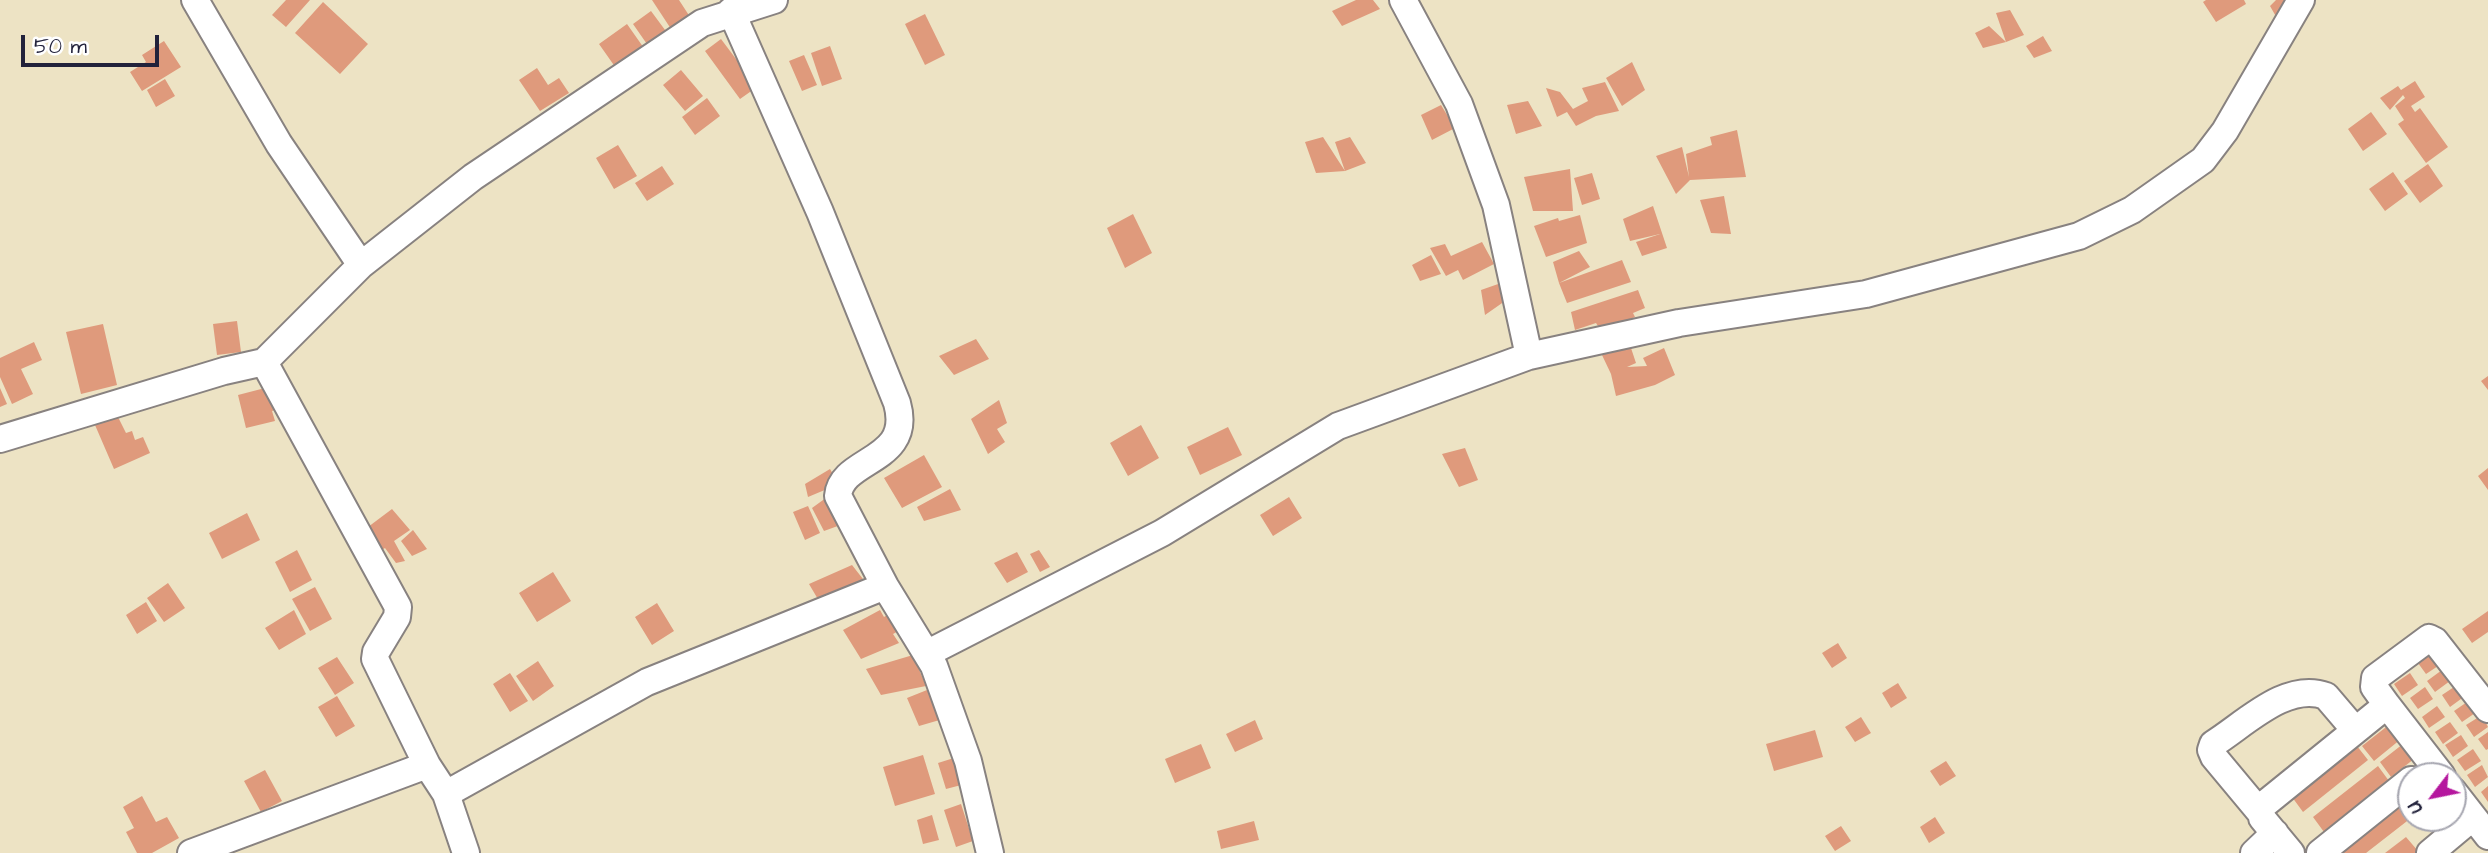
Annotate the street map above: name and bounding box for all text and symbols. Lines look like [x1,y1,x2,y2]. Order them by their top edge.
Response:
scale bar [24,21,163,65]
text: 50 m [34,32,87,61]
north arrow [2397,762,2467,832]
text: U [2401,796,2430,819]

